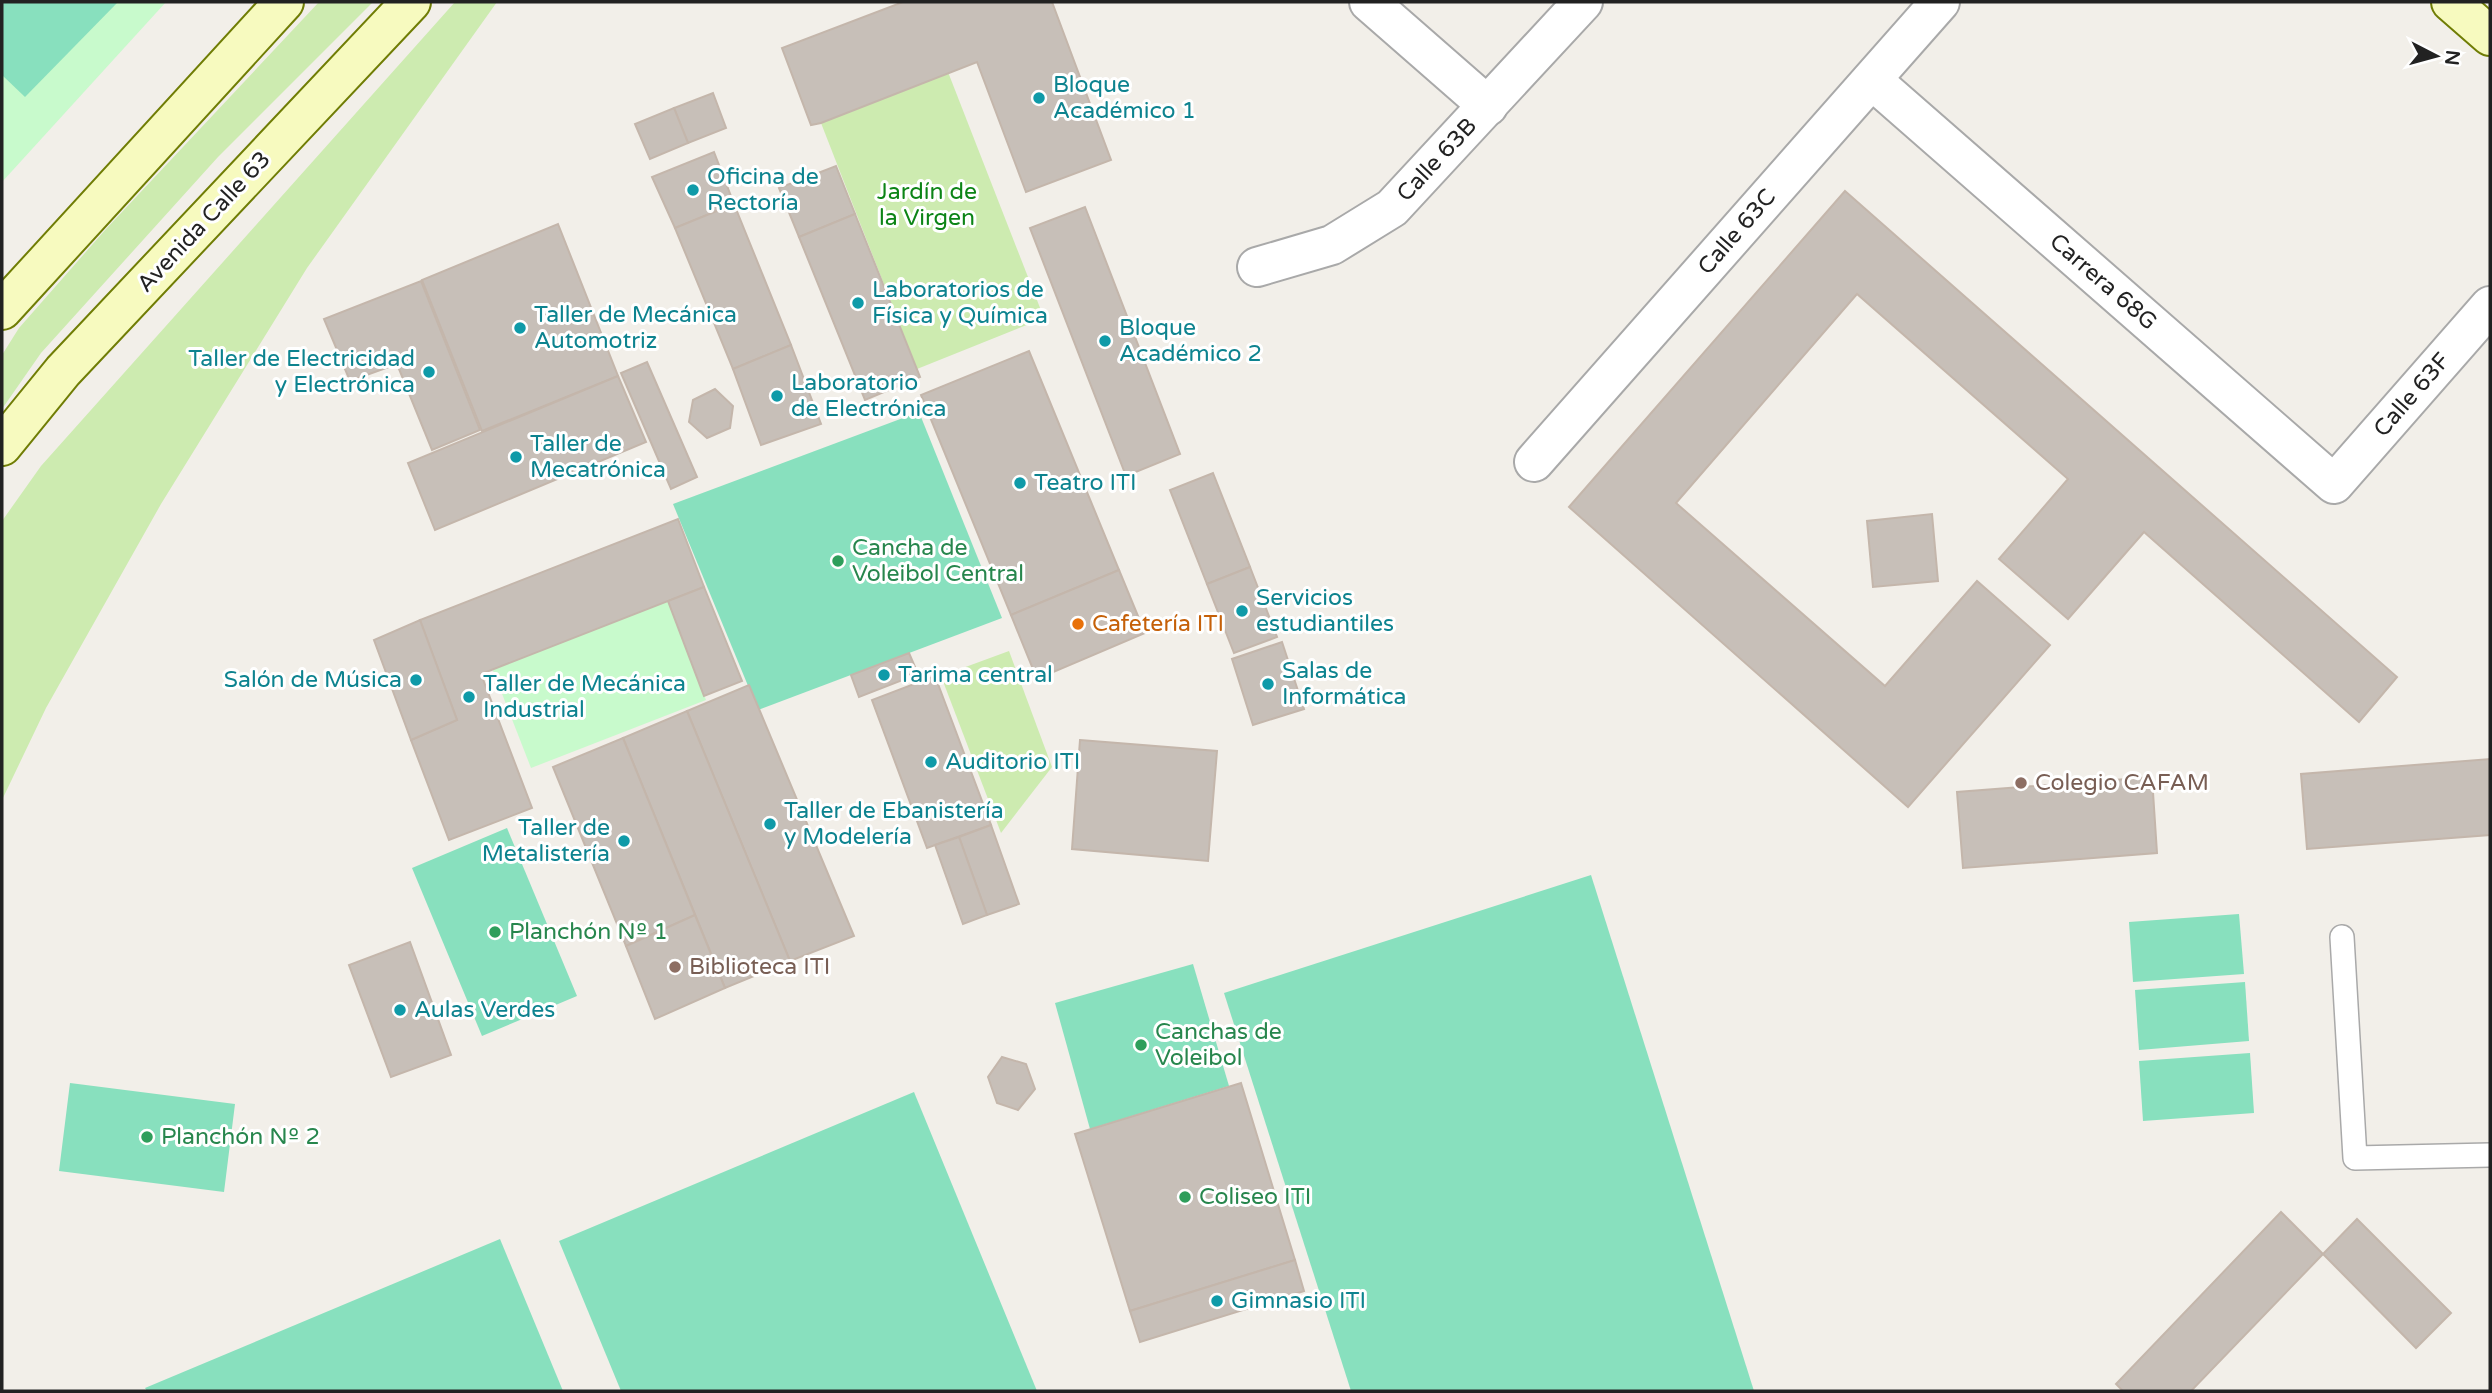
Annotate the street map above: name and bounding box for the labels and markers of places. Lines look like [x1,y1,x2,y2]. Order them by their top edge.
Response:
place label: Bloque Académico 1 [1053,71,1196,125]
marker: Bloque Académico 1 [1031,90,1047,106]
place label: Oficina de Rectoría [707,163,819,217]
marker: Oficina de Rectoría [685,182,701,198]
place label: Laboratorios de Física y Química [872,276,1048,330]
marker: Laboratorios de Física y Química [850,295,866,311]
place label: Taller de Mecánica Automotriz [534,301,737,355]
place label: Bloque Académico 2 [1119,314,1262,368]
marker: Taller de Mecánica Automotriz [512,320,528,336]
marker: Bloque Académico 2 [1097,333,1113,349]
place label: Taller de Electricidad y Electrónica [188,345,415,399]
marker: Taller de Electricidad y Electrónica [421,364,437,380]
place label: Laboratorio de Electrónica [791,369,946,423]
marker: Laboratorio de Electrónica [769,388,785,404]
place label: Taller de Mecatrónica [530,430,666,484]
marker: Taller de Mecatrónica [508,449,524,465]
place label: Teatro ITI [1034,469,1137,497]
marker: Teatro ITI [1012,475,1028,491]
place label: Cancha de Voleibol Central [852,534,1024,588]
marker: Cancha de Voleibol Central [830,553,846,569]
place label: Servicios estudiantiles [1256,584,1394,638]
marker: Servicios estudiantiles [1234,603,1250,619]
place label: Cafetería ITI [1092,610,1224,638]
marker: Cafetería ITI [1070,616,1086,632]
place label: Salas de Informática [1282,657,1406,711]
place label: Tarima central [898,661,1053,689]
place label: Salón de Música [224,666,402,694]
marker: Tarima central [876,667,892,683]
place label: Taller de Mecánica Industrial [483,670,686,724]
marker: Salón de Música [408,672,424,688]
marker: Salas de Informática [1260,676,1276,692]
marker: Taller de Mecánica Industrial [461,689,477,705]
place label: Auditorio ITI [945,748,1080,776]
marker: Auditorio ITI [923,754,939,770]
place label: Colegio CAFAM [2035,769,2209,797]
marker: Colegio CAFAM [2013,775,2029,791]
place label: Taller de Ebanistería y Modelería [784,797,1004,851]
place label: Taller de Metalistería [482,814,610,868]
marker: Taller de Ebanistería y Modelería [762,816,778,832]
marker: Taller de Metalistería [616,833,632,849]
place label: Planchón Nº 1 [509,918,668,946]
marker: Planchón Nº 1 [487,924,503,940]
place label: Biblioteca ITI [689,953,830,981]
marker: Biblioteca ITI [667,959,683,975]
place label: Aulas Verdes [414,996,555,1024]
marker: Aulas Verdes [392,1002,408,1018]
place label: Canchas de Voleibol [1155,1018,1282,1072]
marker: Canchas de Voleibol [1133,1037,1149,1053]
place label: Planchón Nº 2 [161,1123,320,1151]
marker: Planchón Nº 2 [139,1129,155,1145]
place label: Coliseo ITI [1199,1183,1311,1211]
marker: Coliseo ITI [1177,1189,1193,1205]
place label: Gimnasio ITI [1231,1287,1366,1315]
marker: Gimnasio ITI [1209,1293,1225,1309]

